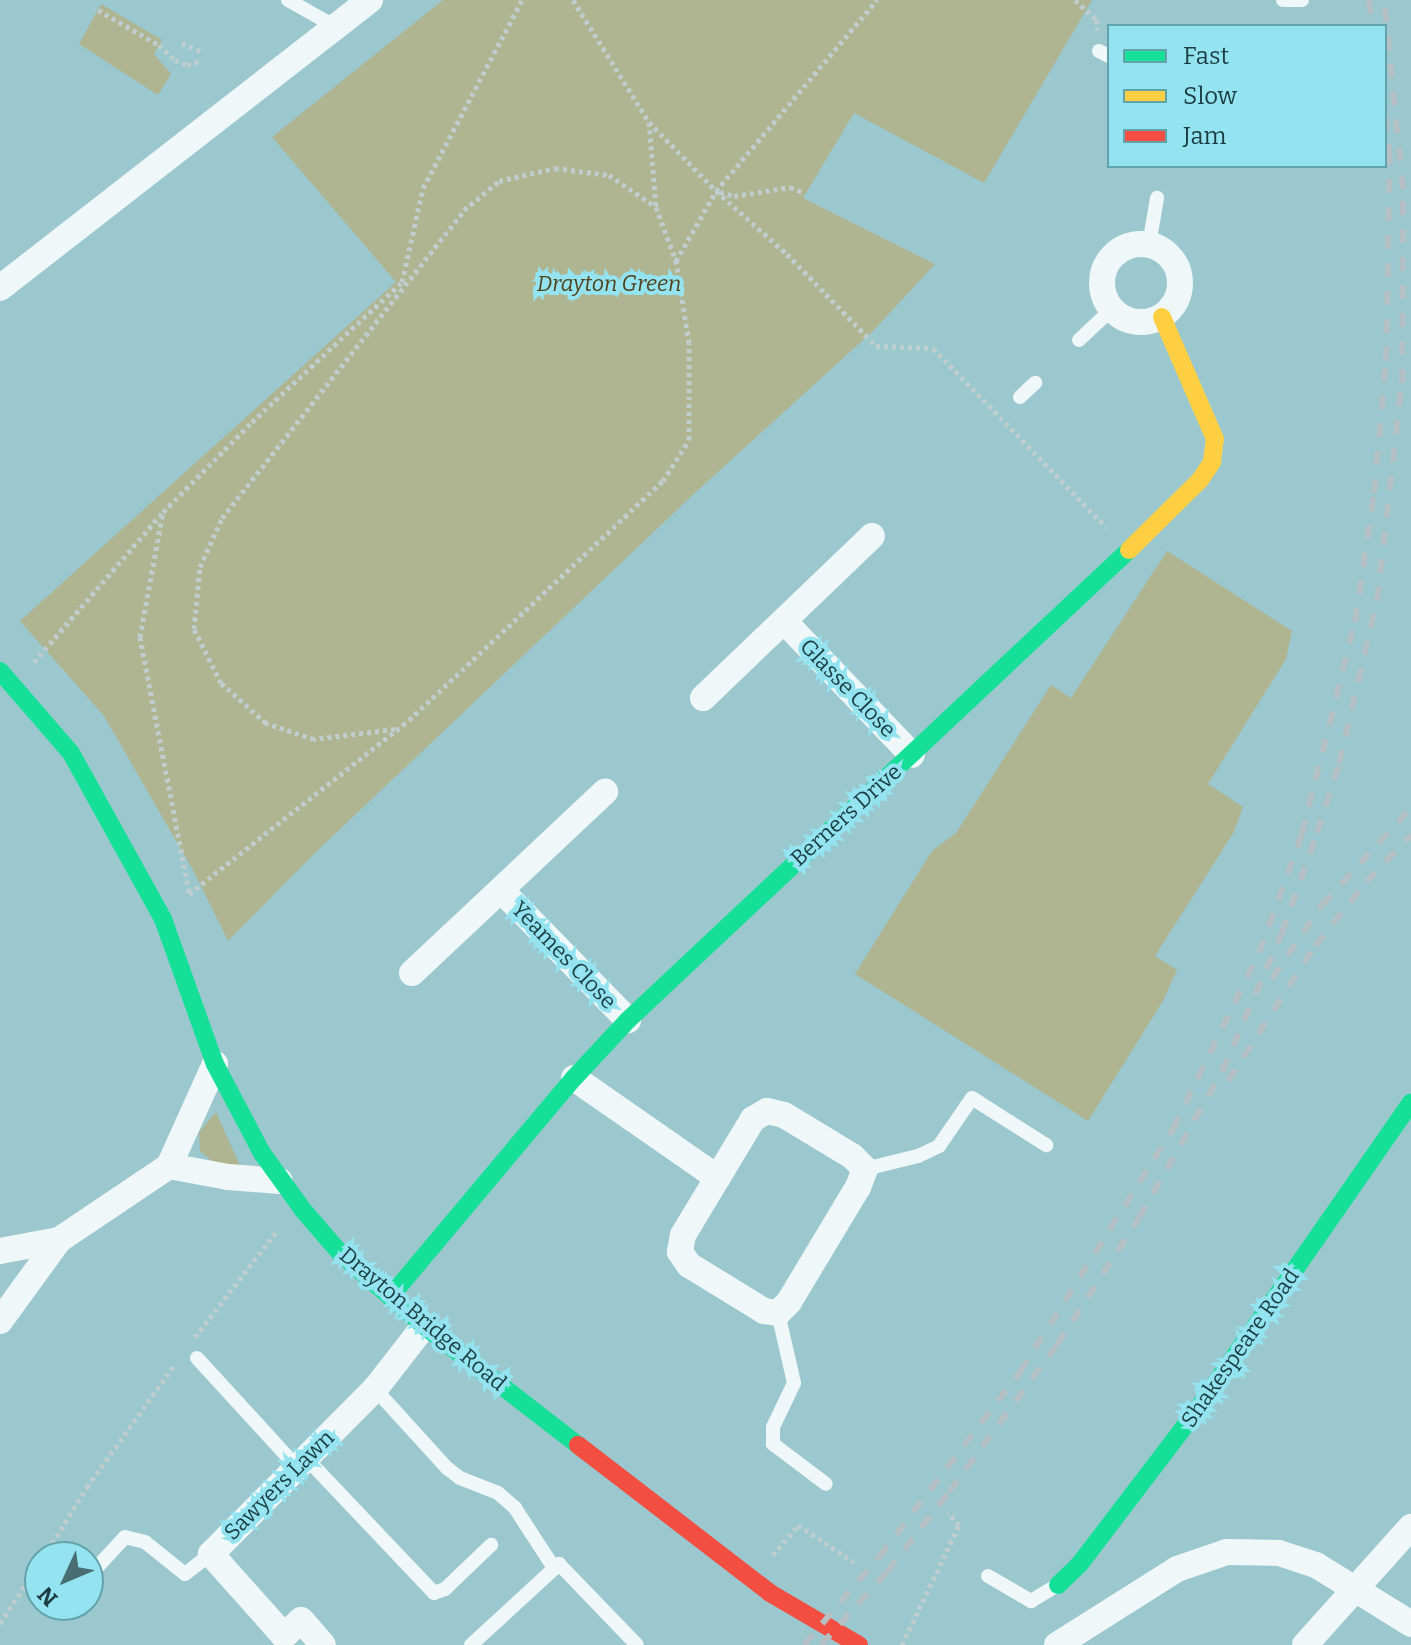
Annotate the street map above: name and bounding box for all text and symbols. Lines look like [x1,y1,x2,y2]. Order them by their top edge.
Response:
legend [1107,24,1387,168]
text: Fast [1183,42,1229,70]
text: Slow [1183,82,1237,110]
text: Jam [1183,122,1226,150]
park label: Drayton Green [537,271,681,297]
street label: Glasse Close [795,633,901,743]
street label: Berners Drive [785,758,907,872]
street label: Yeames Close [506,896,622,1014]
street label: Drayton Bridge Road [334,1242,512,1396]
street label: Shakespeare Road [1175,1264,1305,1432]
street label: Sawyers Lawn [219,1425,339,1545]
north arrow [24,1541,104,1621]
text: N [32,1581,63,1612]

